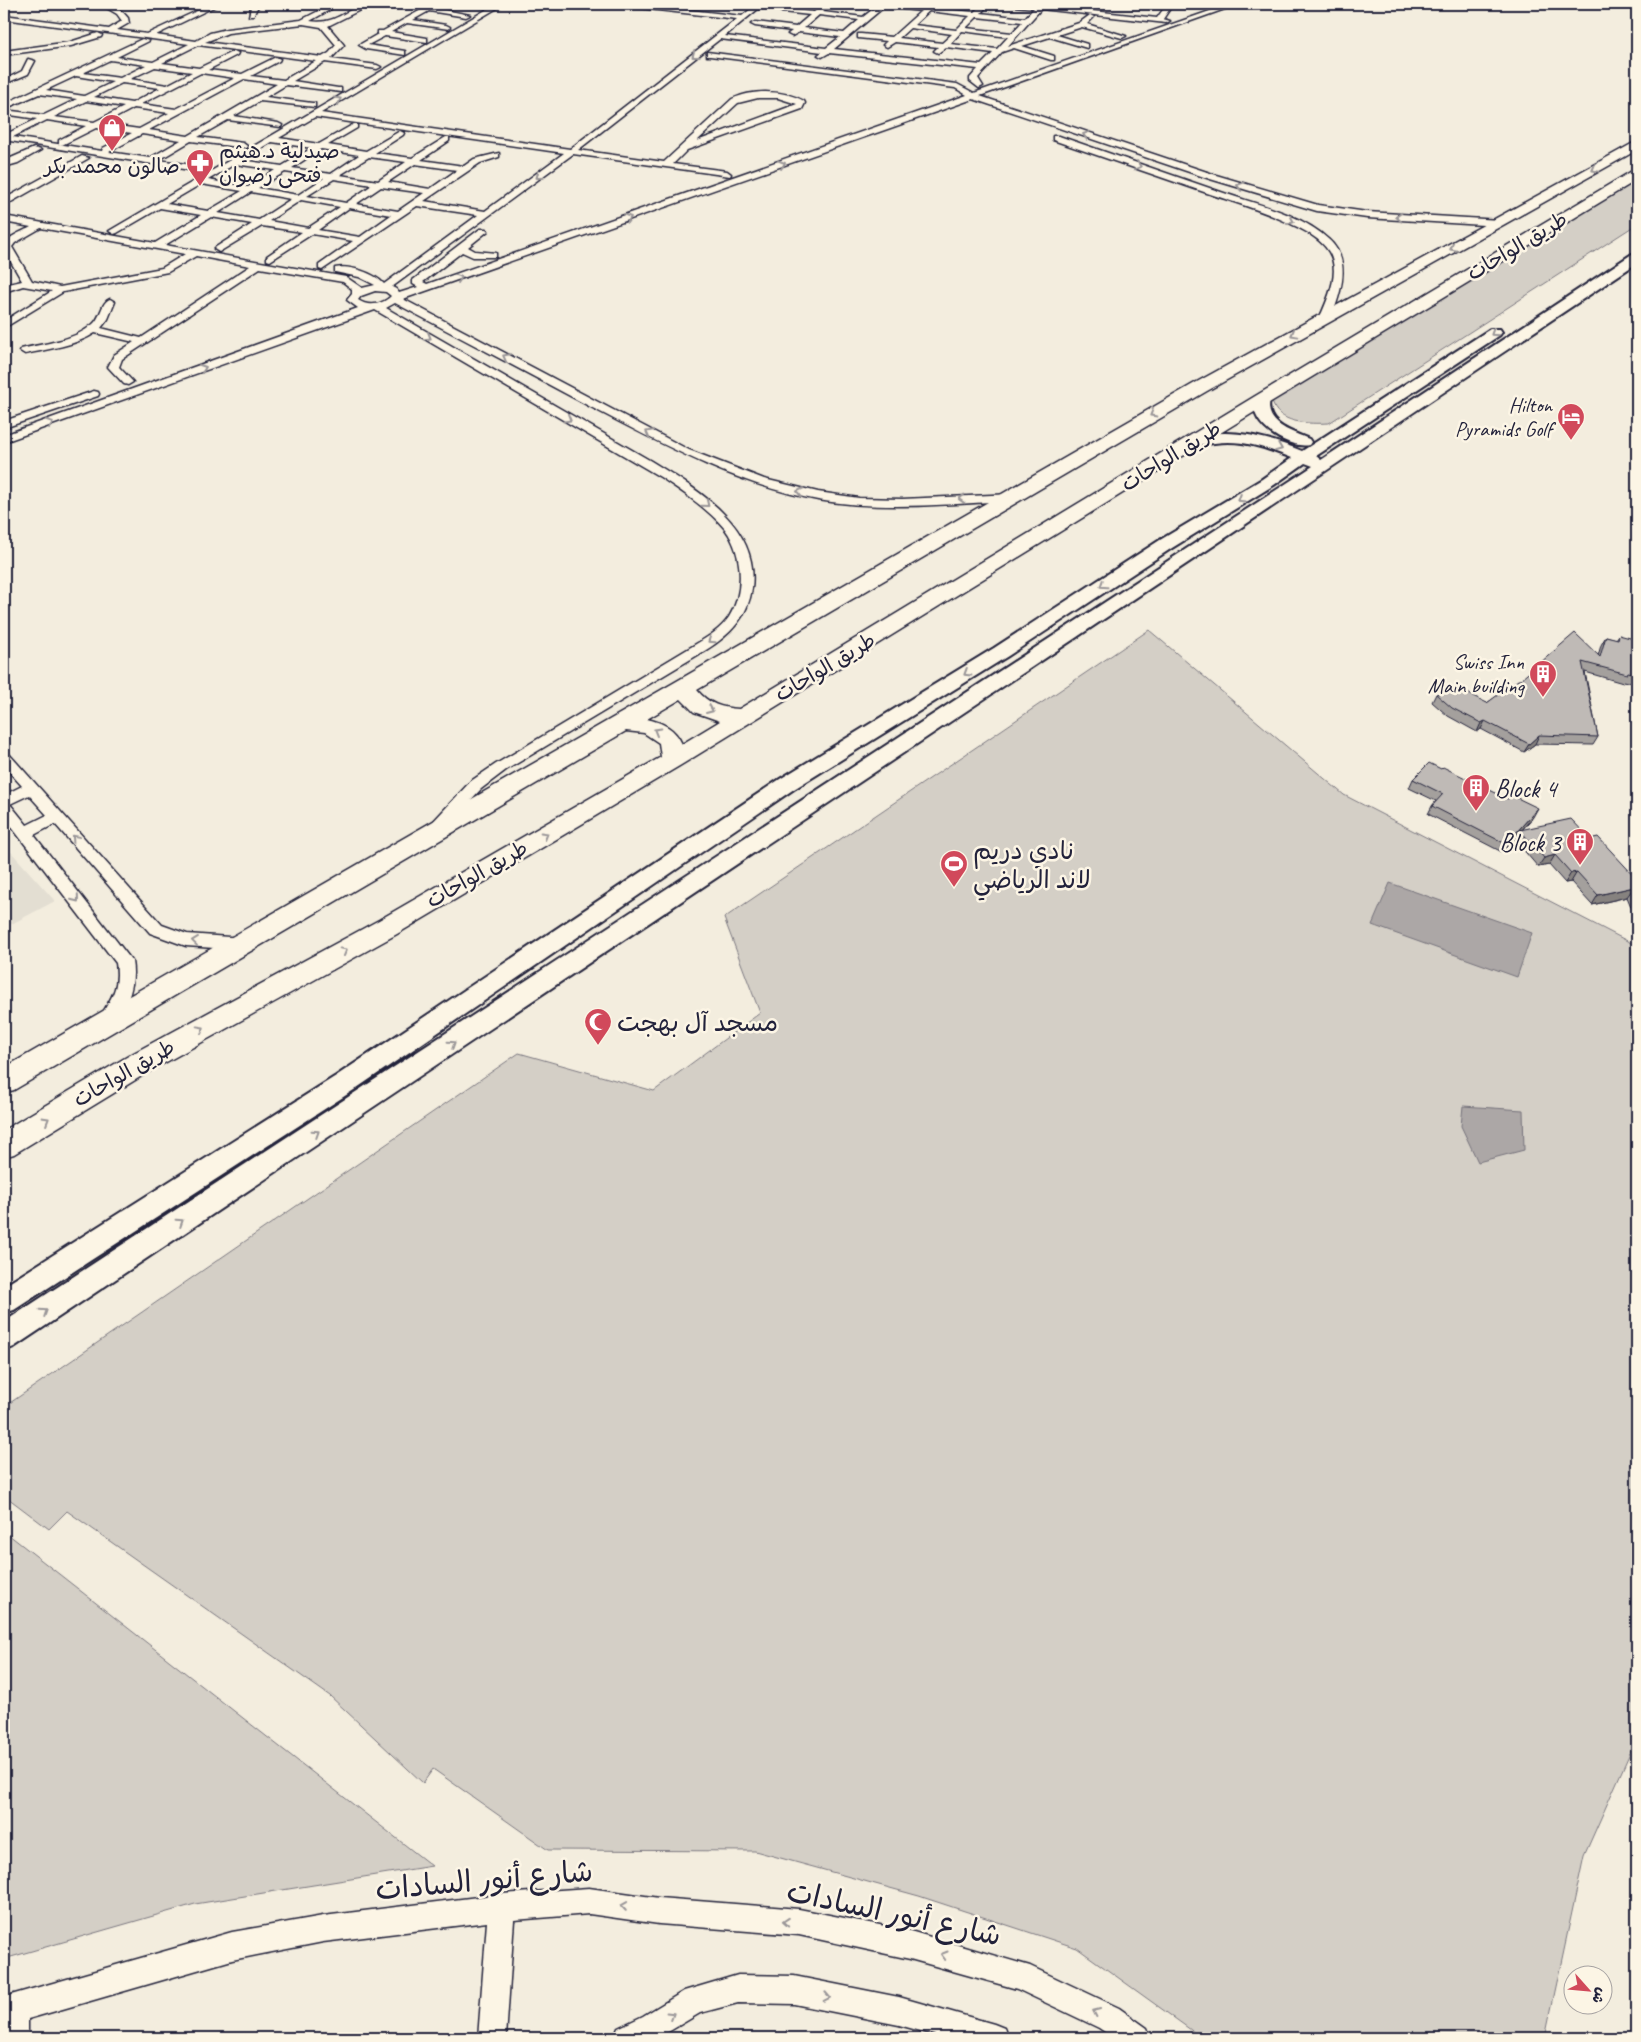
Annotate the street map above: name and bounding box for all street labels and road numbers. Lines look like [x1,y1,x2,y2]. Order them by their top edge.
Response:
street label: طريق الواحات [1462,206,1572,286]
street label: طريق الواحات [1116,415,1226,497]
street label: طريق الواحات [770,627,880,707]
street label: طريق الواحات [422,834,532,914]
street label: طريق الواحات [69,1033,179,1113]
street label: شارع أنور السادات [374,1852,594,1910]
street label: شارع أنور السادات [783,1872,1005,1956]

